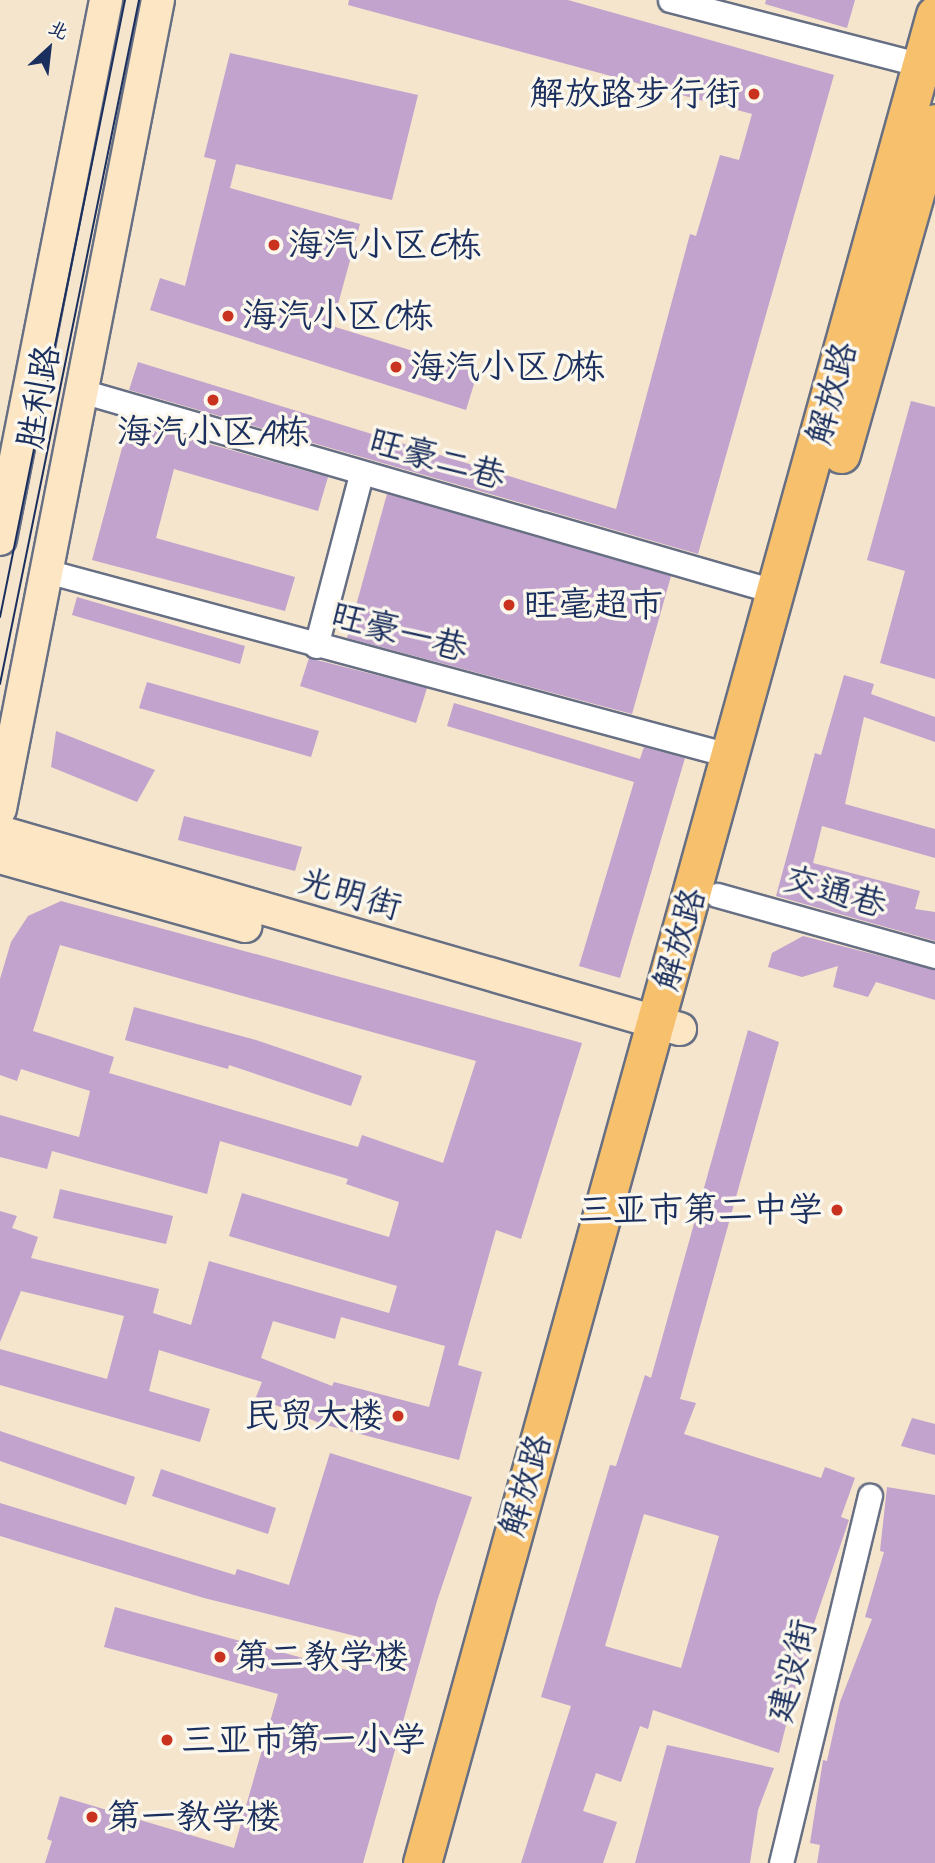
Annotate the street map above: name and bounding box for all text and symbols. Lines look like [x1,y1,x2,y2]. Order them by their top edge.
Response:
north arrow [14,14,84,84]
text: 北 [45,15,72,45]
place label: 解放路步行街 [530,73,740,115]
marker: 解放路步行街 [746,86,762,102]
place label: 海汽小区E栋 [288,224,482,266]
marker: 海汽小区E栋 [266,237,282,253]
place label: 海汽小区C栋 [242,295,434,337]
marker: 海汽小区C栋 [220,308,236,324]
street label: 解放路 [798,337,866,449]
street label: 胜利路 [9,342,69,452]
place label: 海汽小区D栋 [410,346,605,388]
marker: 海汽小区D栋 [388,359,404,375]
marker: 海汽小区A栋 [205,392,221,408]
place label: 海汽小区A栋 [117,411,309,453]
street label: 旺豪二巷 [364,420,510,498]
place label: 旺毫超市 [523,584,663,626]
street label: 旺豪一巷 [326,594,472,670]
marker: 旺毫超市 [501,597,517,613]
street label: 交通巷 [779,857,891,927]
street label: 光明街 [294,859,406,929]
street label: 解放路 [645,883,715,995]
place label: 三亚市第二中学 [578,1189,823,1231]
marker: 三亚市第二中学 [829,1202,845,1218]
place label: 民贸大楼 [244,1395,384,1437]
marker: 民贸大楼 [390,1408,406,1424]
street label: 解放路 [491,1429,561,1541]
street label: 建设街 [759,1615,825,1727]
place label: 第二教学楼 [234,1636,409,1678]
marker: 第二教学楼 [212,1649,228,1665]
place label: 三亚市第一小学 [181,1719,426,1761]
marker: 三亚市第一小学 [159,1732,175,1748]
place label: 第一教学楼 [106,1796,281,1838]
marker: 第一教学楼 [84,1809,100,1825]

